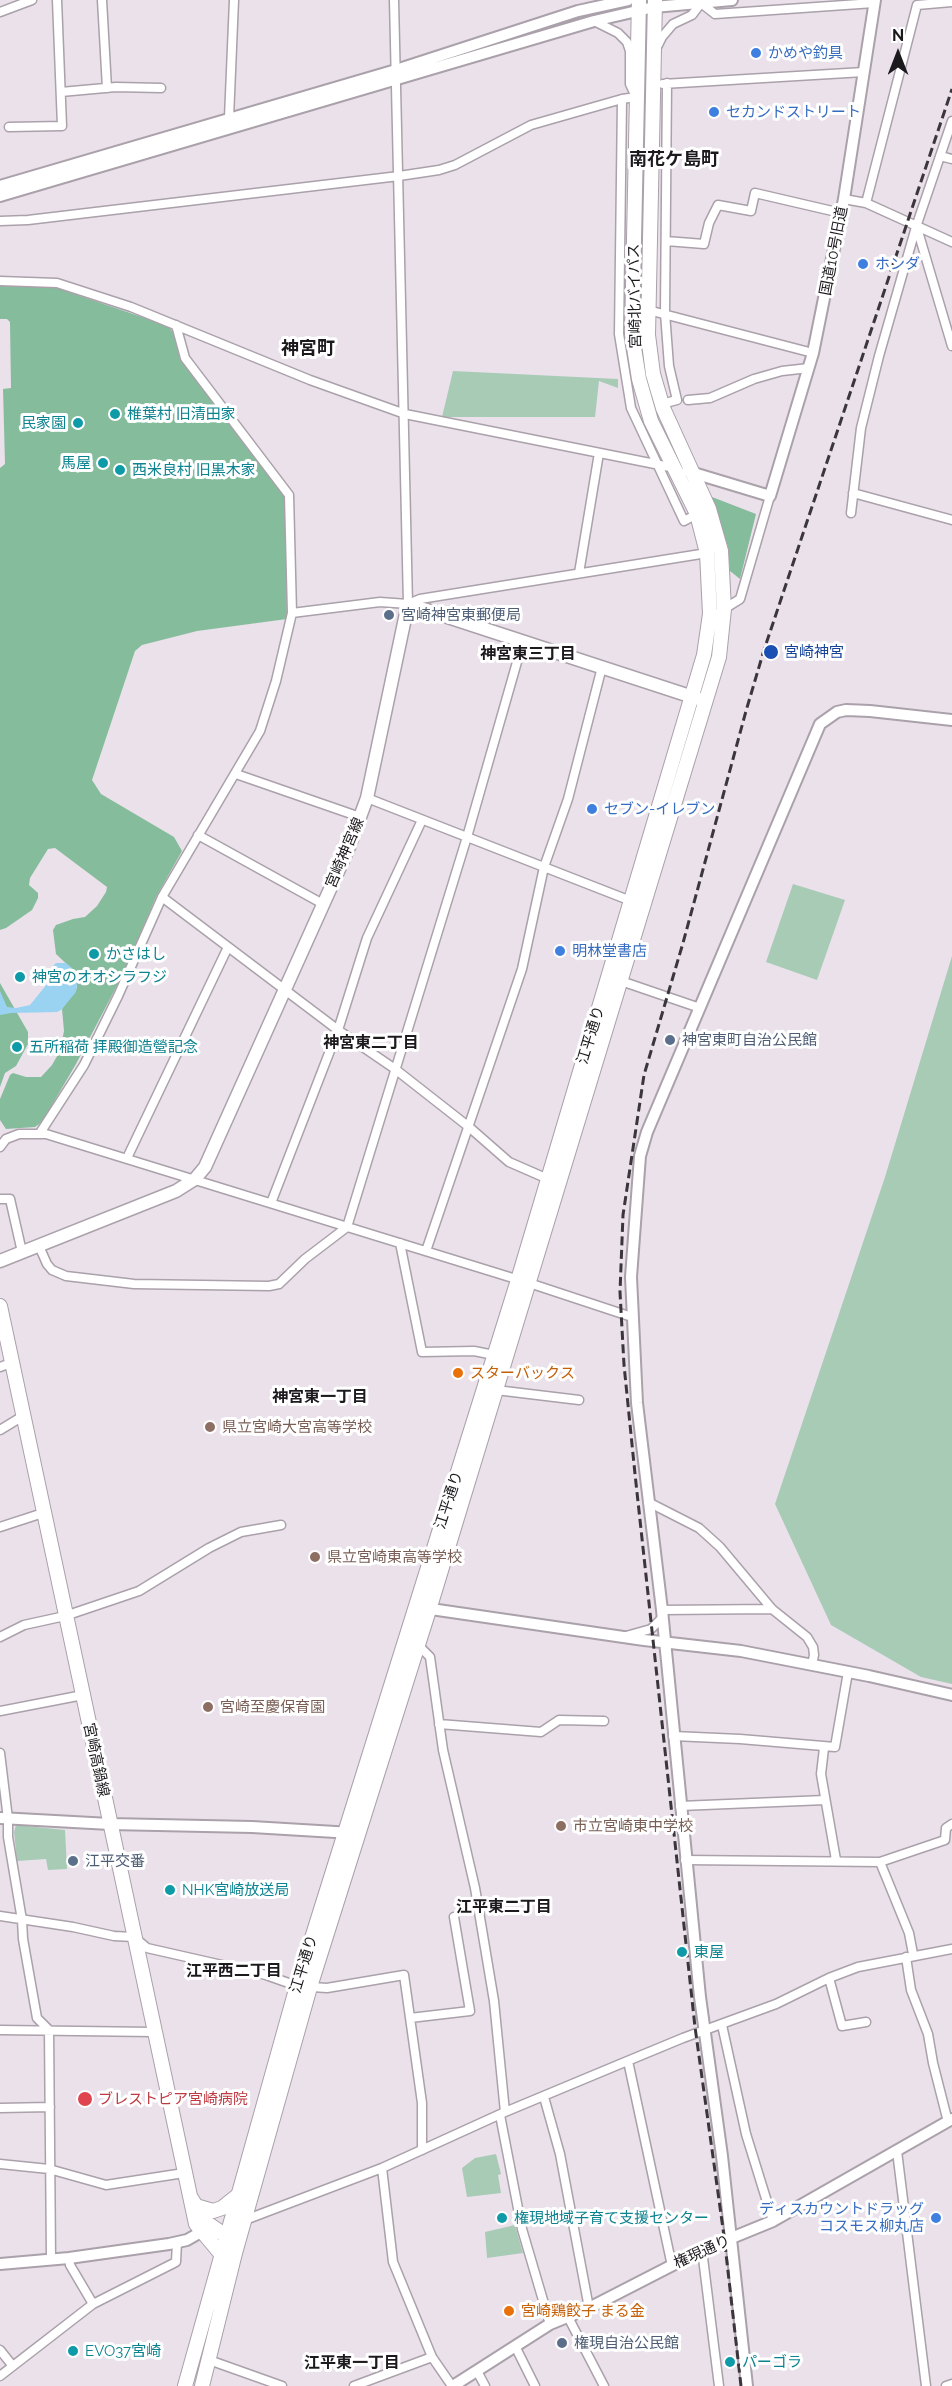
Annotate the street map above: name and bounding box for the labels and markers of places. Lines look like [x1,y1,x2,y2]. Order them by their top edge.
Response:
place label: かめや釣具 [768,44,843,62]
marker: かめや釣具 [749,46,763,60]
place label: セカンドストリート [726,103,861,121]
marker: セカンドストリート [707,105,721,119]
place label: ホンダ [875,255,920,273]
marker: ホンダ [856,257,870,271]
place label: 椎葉村 旧清田家 [127,405,236,423]
marker: 椎葉村 旧清田家 [108,407,122,421]
place label: 民家園 [21,414,66,432]
marker: 民家園 [71,416,85,430]
place label: 馬屋 [61,454,91,472]
marker: 馬屋 [96,456,110,470]
place label: 西米良村 旧黒木家 [132,461,256,479]
marker: 西米良村 旧黒木家 [113,463,127,477]
place label: 宮崎神宮東郵便局 [401,606,521,624]
marker: 宮崎神宮東郵便局 [382,608,396,622]
marker: 宮崎神宮 [762,643,780,661]
place label: 宮崎神宮 [784,643,844,661]
place label: セブン-イレブン [604,800,715,818]
marker: セブン-イレブン [585,802,599,816]
place label: 明林堂書店 [572,942,647,960]
marker: 明林堂書店 [553,944,567,958]
place label: かさはし [106,945,166,963]
marker: かさはし [87,947,101,961]
place label: 神宮のオオシラフジ [32,968,167,986]
marker: 神宮のオオシラフジ [13,970,27,984]
place label: 神宮東町自治公民館 [682,1031,817,1049]
marker: 神宮東町自治公民館 [663,1033,677,1047]
place label: 五所稲荷 拝殿御造營記念 [29,1038,198,1056]
marker: 五所稲荷 拝殿御造營記念 [10,1040,24,1054]
place label: スターバックス [470,1364,575,1382]
marker: スターバックス [451,1366,465,1380]
place label: 県立宮崎大宮高等学校 [222,1418,372,1436]
marker: 県立宮崎大宮高等学校 [203,1420,217,1434]
place label: 県立宮崎東高等学校 [327,1548,462,1566]
marker: 県立宮崎東高等学校 [308,1550,322,1564]
place label: 宮崎至慶保育園 [220,1698,325,1716]
marker: 宮崎至慶保育園 [201,1700,215,1714]
place label: 市立宮崎東中学校 [573,1817,693,1835]
marker: 市立宮崎東中学校 [554,1819,568,1833]
place label: 江平交番 [85,1852,145,1870]
marker: 江平交番 [66,1854,80,1868]
place label: NHK宮崎放送局 [182,1881,289,1899]
marker: NHK宮崎放送局 [163,1883,177,1897]
place label: 東屋 [694,1943,724,1961]
marker: 東屋 [675,1945,689,1959]
marker: ブレストピア宮崎病院 [76,2090,94,2108]
place label: ブレストピア宮崎病院 [98,2090,248,2108]
place label: ディスカウントドラッグ コスモス柳丸店 [759,2200,924,2235]
place label: 権現地域子育て支援センター [514,2209,709,2227]
marker: 権現地域子育て支援センター [495,2211,509,2225]
marker: ディスカウントドラッグ コスモス柳丸店 [929,2211,943,2225]
place label: 宮崎鶏餃子 まる金 [521,2302,645,2320]
marker: 宮崎鶏餃子 まる金 [502,2304,516,2318]
place label: 権現自治公民館 [574,2334,679,2352]
marker: 権現自治公民館 [555,2336,569,2350]
place label: EVO37宮崎 [85,2342,161,2360]
marker: EVO37宮崎 [66,2344,80,2358]
place label: パーゴラ [742,2353,802,2371]
marker: パーゴラ [723,2355,737,2369]

